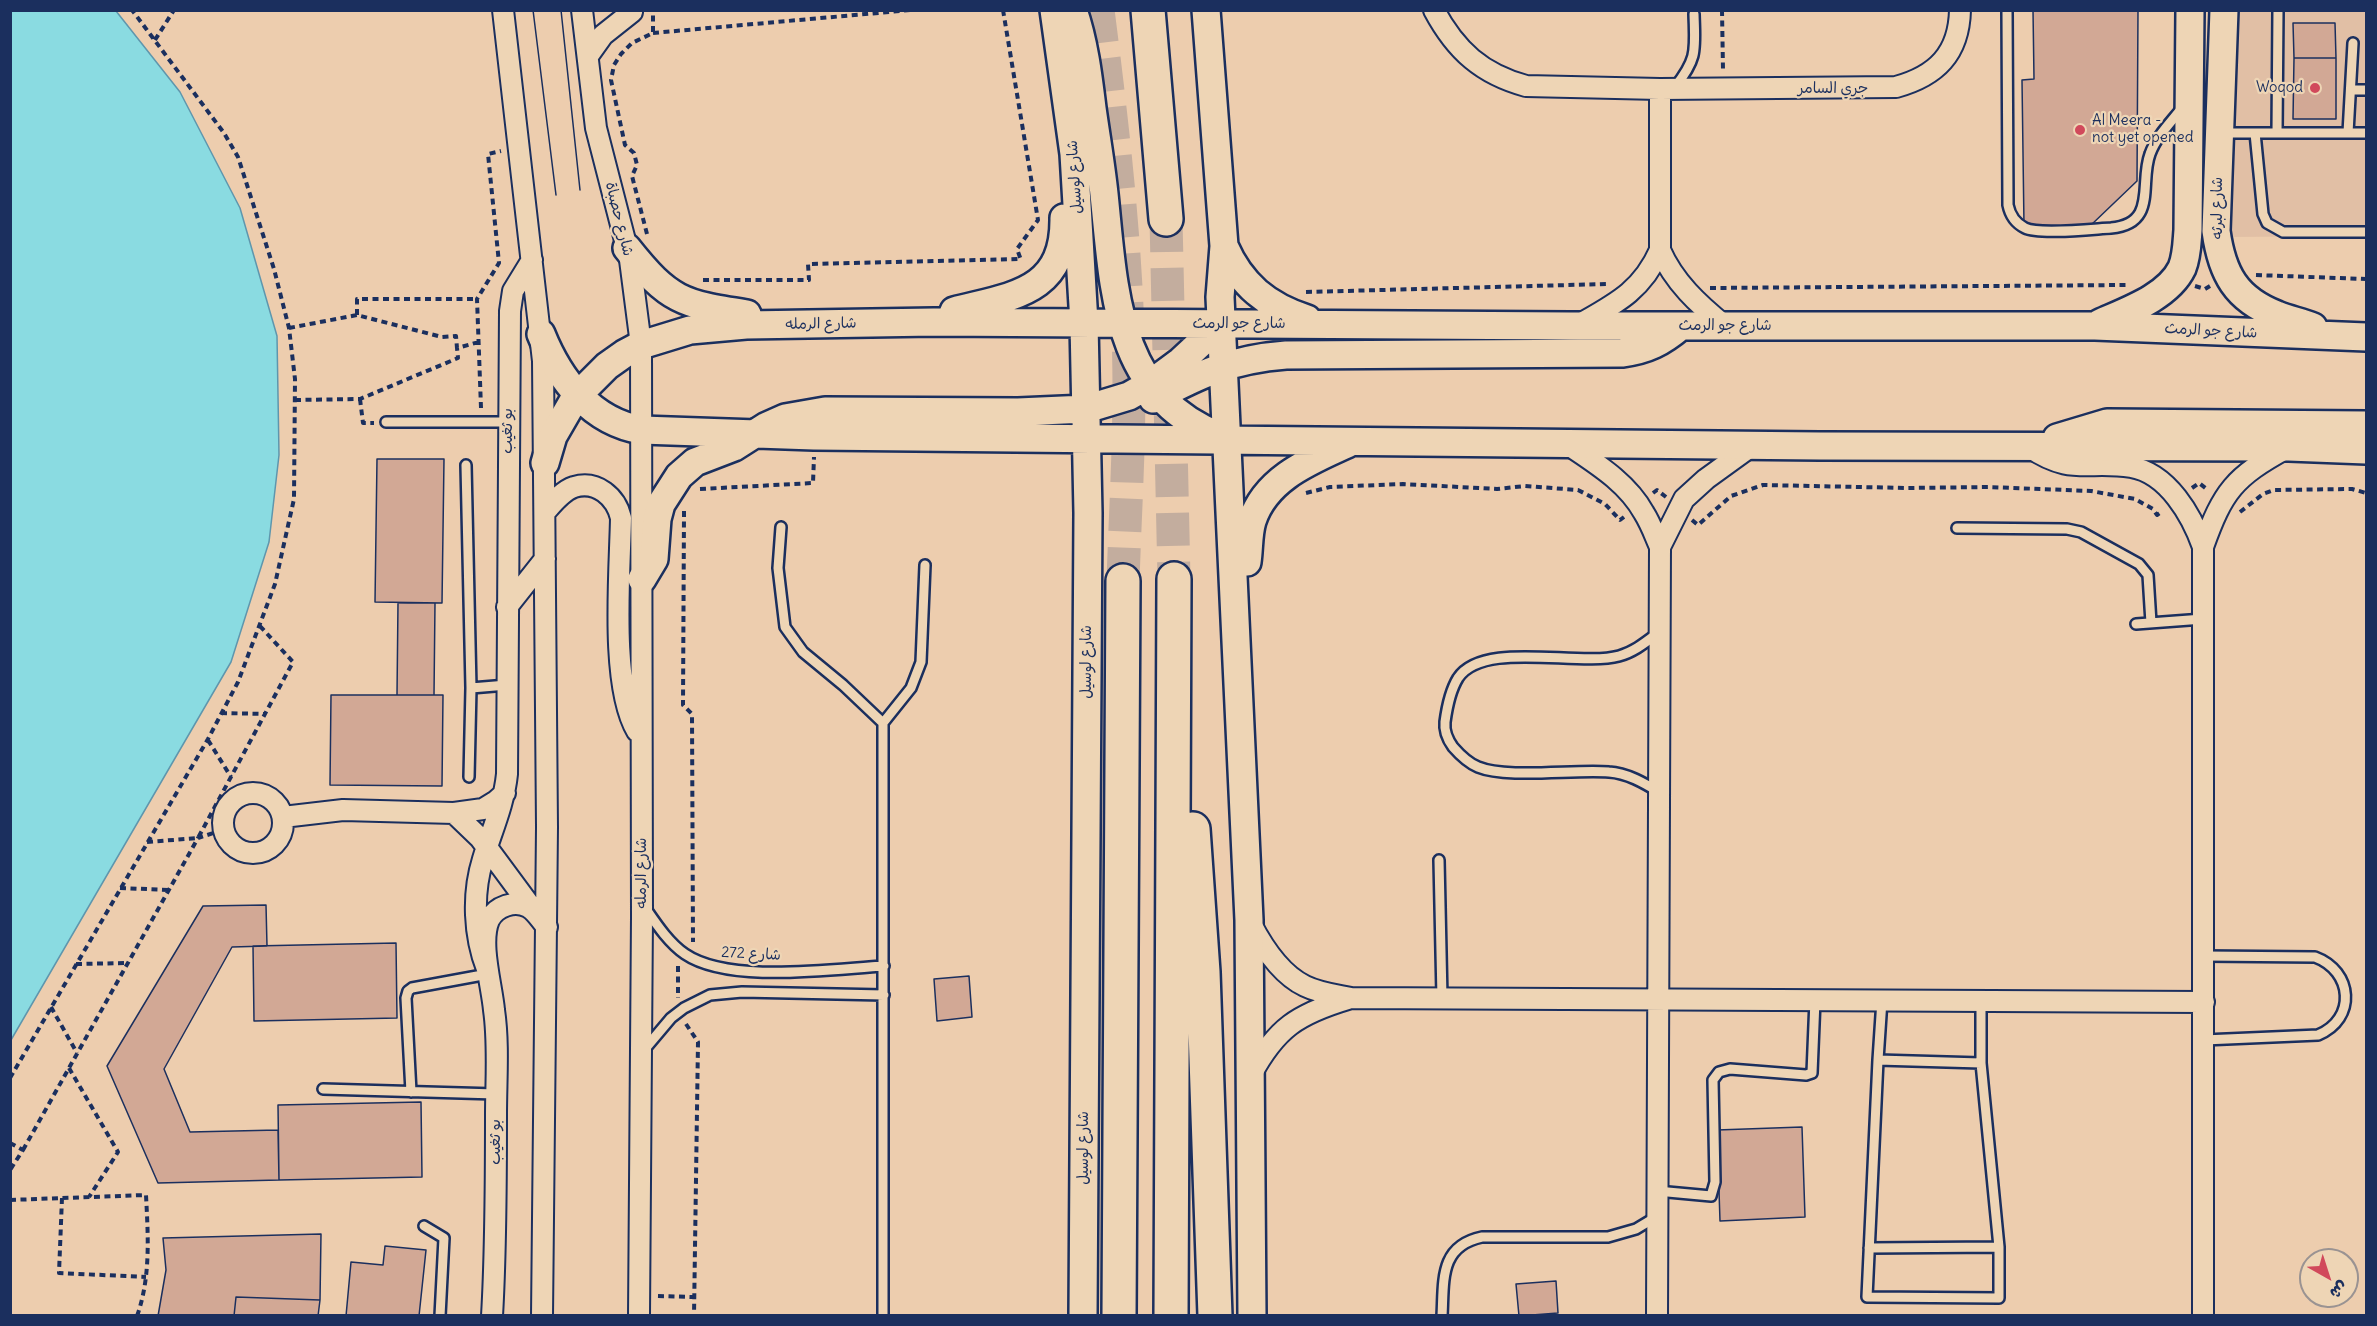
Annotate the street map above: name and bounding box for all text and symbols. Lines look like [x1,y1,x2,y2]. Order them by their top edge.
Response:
place label: Woqod [2256,79,2303,97]
street label: جري السامر [1798,80,1868,98]
marker: Woqod [2308,81,2322,95]
place label: Al Meera - not yet opened [2092,112,2194,147]
marker: Al Meera - not yet opened [2073,123,2087,137]
street label: شارع لوسيل [1063,140,1087,214]
street label: شارع لبرثه [2209,177,2227,239]
street label: شارع حصباة [601,180,637,258]
street label: شارع الرمله [785,314,857,334]
street label: شارع جو الرمث [1193,315,1285,333]
street label: شارع جو الرمث [1679,317,1771,335]
street label: شارع جو الرمث [2164,320,2258,342]
street label: بو ثغيب [499,408,517,454]
street label: شارع لوسيل [1078,625,1096,699]
street label: شارع الرمله [633,838,651,908]
street label: شارع 272 [721,943,781,965]
street label: شارع لوسيل [1075,1111,1093,1185]
street label: بو ثغيب [487,1119,505,1165]
north arrow [2299,1248,2359,1308]
text: ش [2326,1277,2352,1304]

